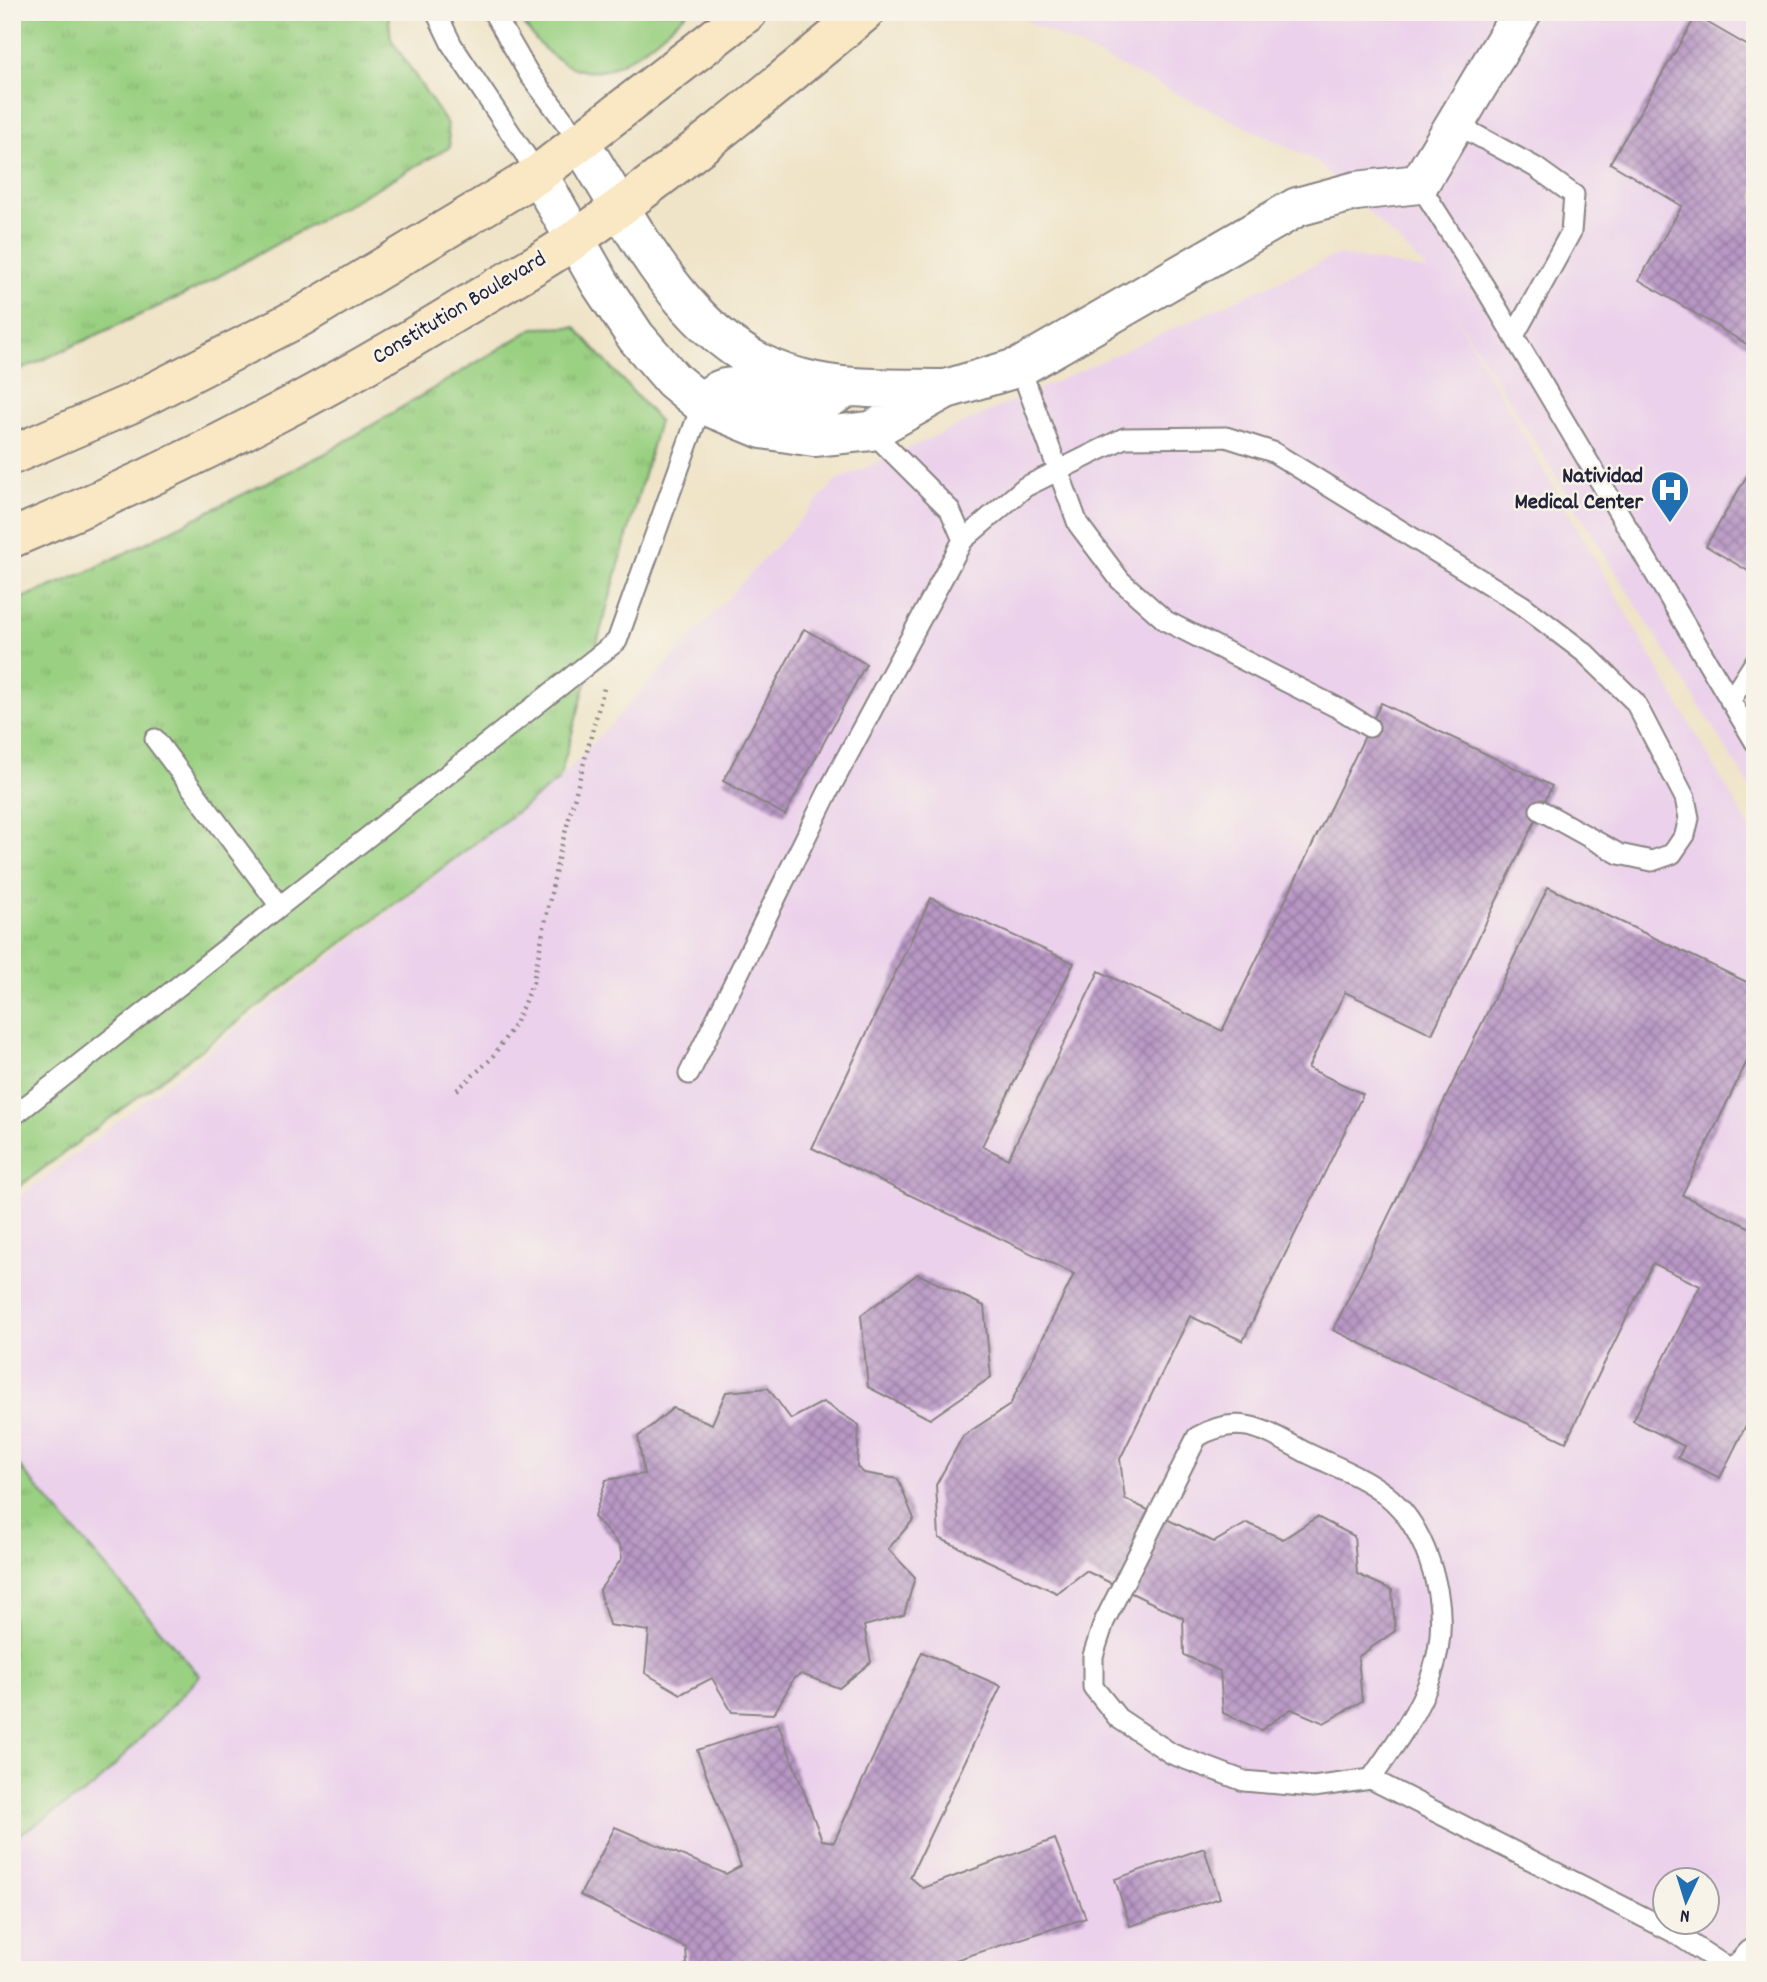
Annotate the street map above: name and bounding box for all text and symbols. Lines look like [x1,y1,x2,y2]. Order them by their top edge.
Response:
street label: Constitution Boulevard [367,244,553,374]
place label: Natividad Medical Center [1514,461,1643,520]
hospital icon: Natividad Medical Center [1649,469,1691,524]
north arrow [1652,1867,1722,1937]
text: N [1679,1901,1691,1928]

